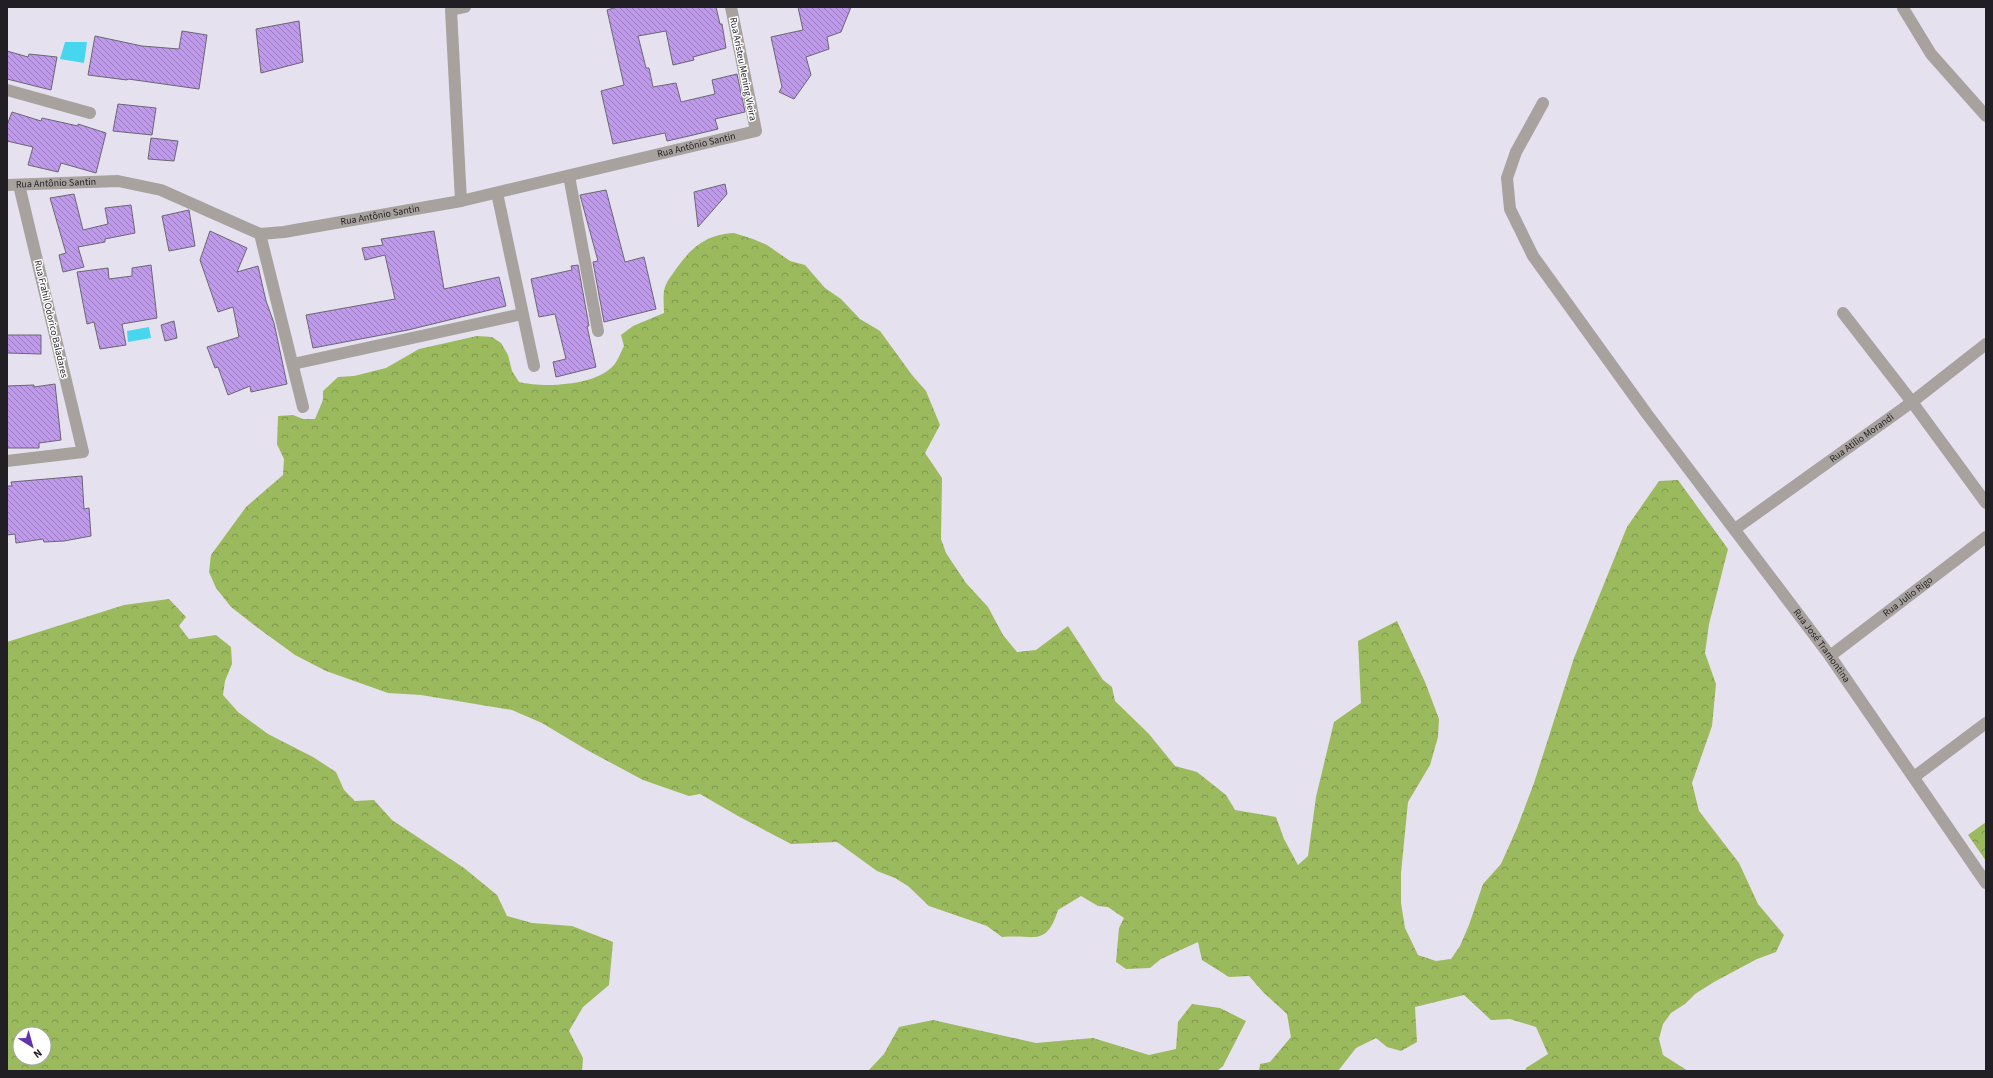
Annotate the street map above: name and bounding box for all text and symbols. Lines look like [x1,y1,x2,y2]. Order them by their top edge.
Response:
street label: Rua Aristeu Mening Vieira [726,16,760,122]
street label: Rua Antônio Santin [656,129,737,161]
street label: Rua Antônio Santin [16,175,96,192]
street label: Rua Antônio Santin [339,201,421,229]
street label: Rua Frahil Odorico Baladares [31,259,71,379]
street label: Rua Atilio Morandi [1827,410,1897,466]
street label: Rua Julio Rigo [1880,573,1936,620]
street label: Rua José Tramontina [1790,606,1853,686]
north arrow [12,1026,52,1066]
text: N [30,1045,45,1062]

